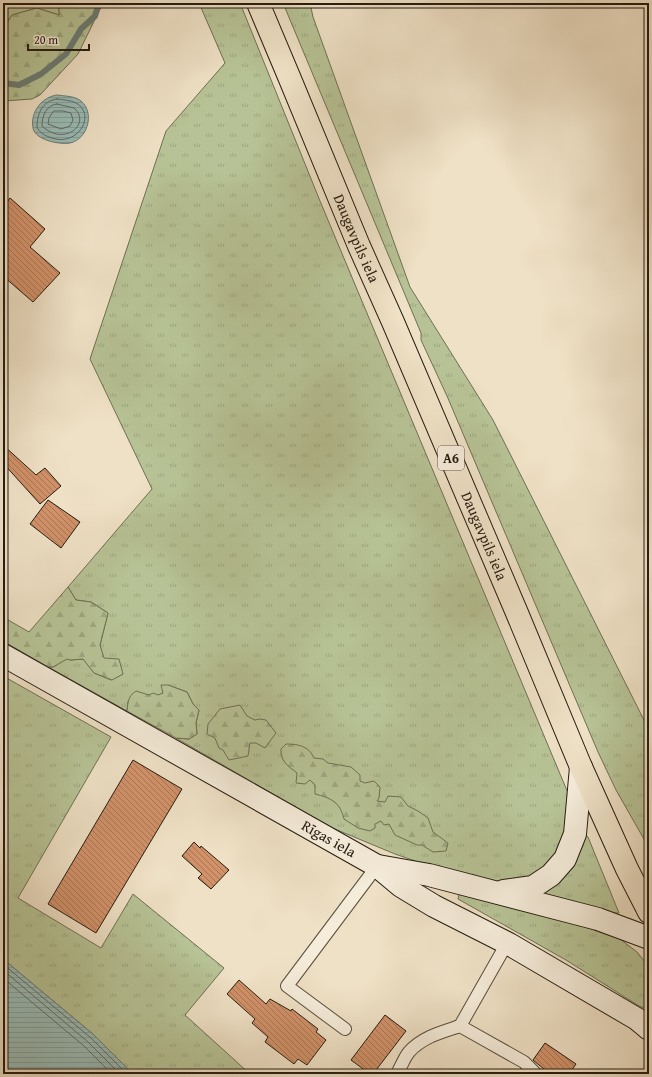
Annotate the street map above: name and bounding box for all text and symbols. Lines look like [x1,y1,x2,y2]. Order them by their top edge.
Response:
scale bar [28,26,89,52]
text: 20 m [34,31,58,48]
street label: Daugavpils iela [329,191,385,286]
road number: A6 [438,446,464,470]
street label: Daugavpils iela [456,488,513,583]
street label: Rīgas iela [298,815,360,862]

